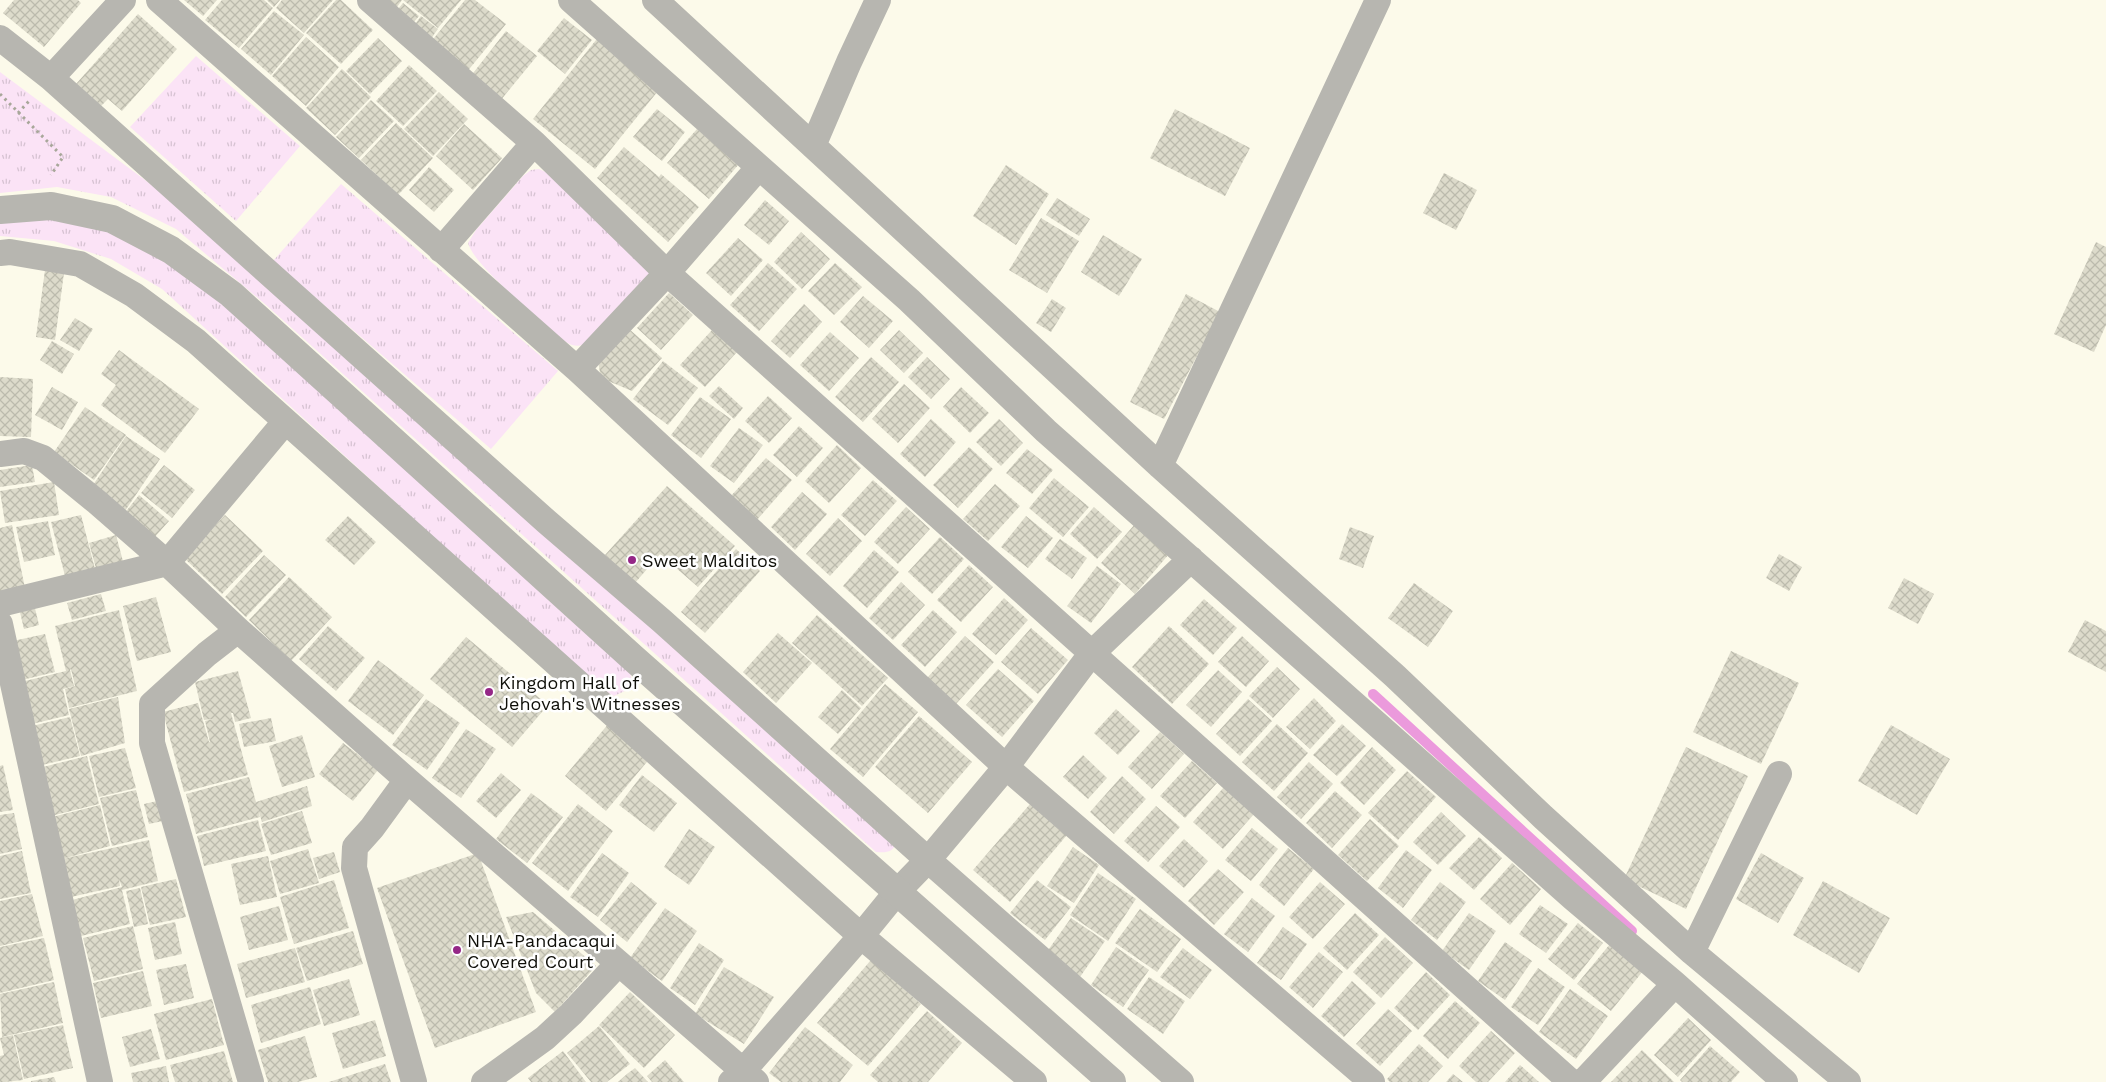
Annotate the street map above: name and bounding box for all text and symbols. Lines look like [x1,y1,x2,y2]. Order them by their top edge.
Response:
place label: Sweet Malditos [642,550,777,571]
marker: Sweet Malditos [626,554,638,566]
place label: Kingdom Hall of Jehovah's Witnesses [499,672,681,714]
marker: Kingdom Hall of Jehovah's Witnesses [483,686,495,698]
place label: NHA-Pandacaqui Covered Court [467,930,615,972]
marker: NHA-Pandacaqui Covered Court [451,944,463,956]

